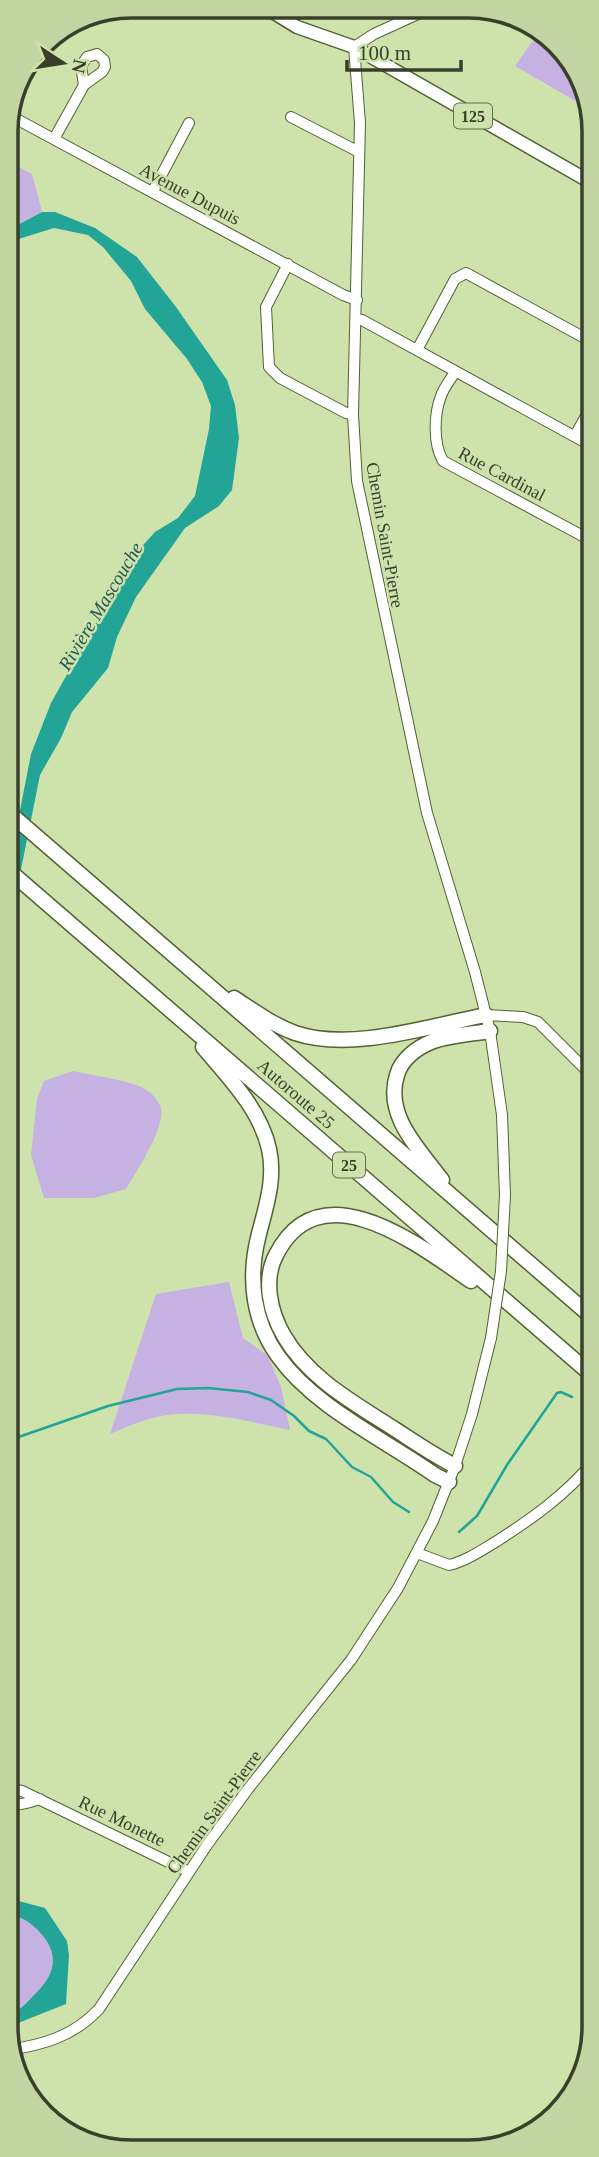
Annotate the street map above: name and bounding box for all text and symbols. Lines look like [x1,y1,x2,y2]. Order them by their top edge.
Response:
north arrow [28,28,98,98]
scale bar [347,28,461,72]
text: 100 m [358,41,411,65]
text: N [67,58,91,76]
road number: 125 [454,104,492,128]
street label: Avenue Dupuis [136,159,244,229]
street label: Rue Cardinal [455,443,549,505]
street label: Chemin Saint-Pierre [362,461,408,609]
water label: Rivière Mascouche [53,539,147,675]
street label: Autoroute 25 [253,1055,339,1133]
road number: 25 [333,1152,365,1177]
street label: Chemin Saint-Pierre [163,1746,265,1878]
street label: Rue Monette [76,1792,168,1850]

